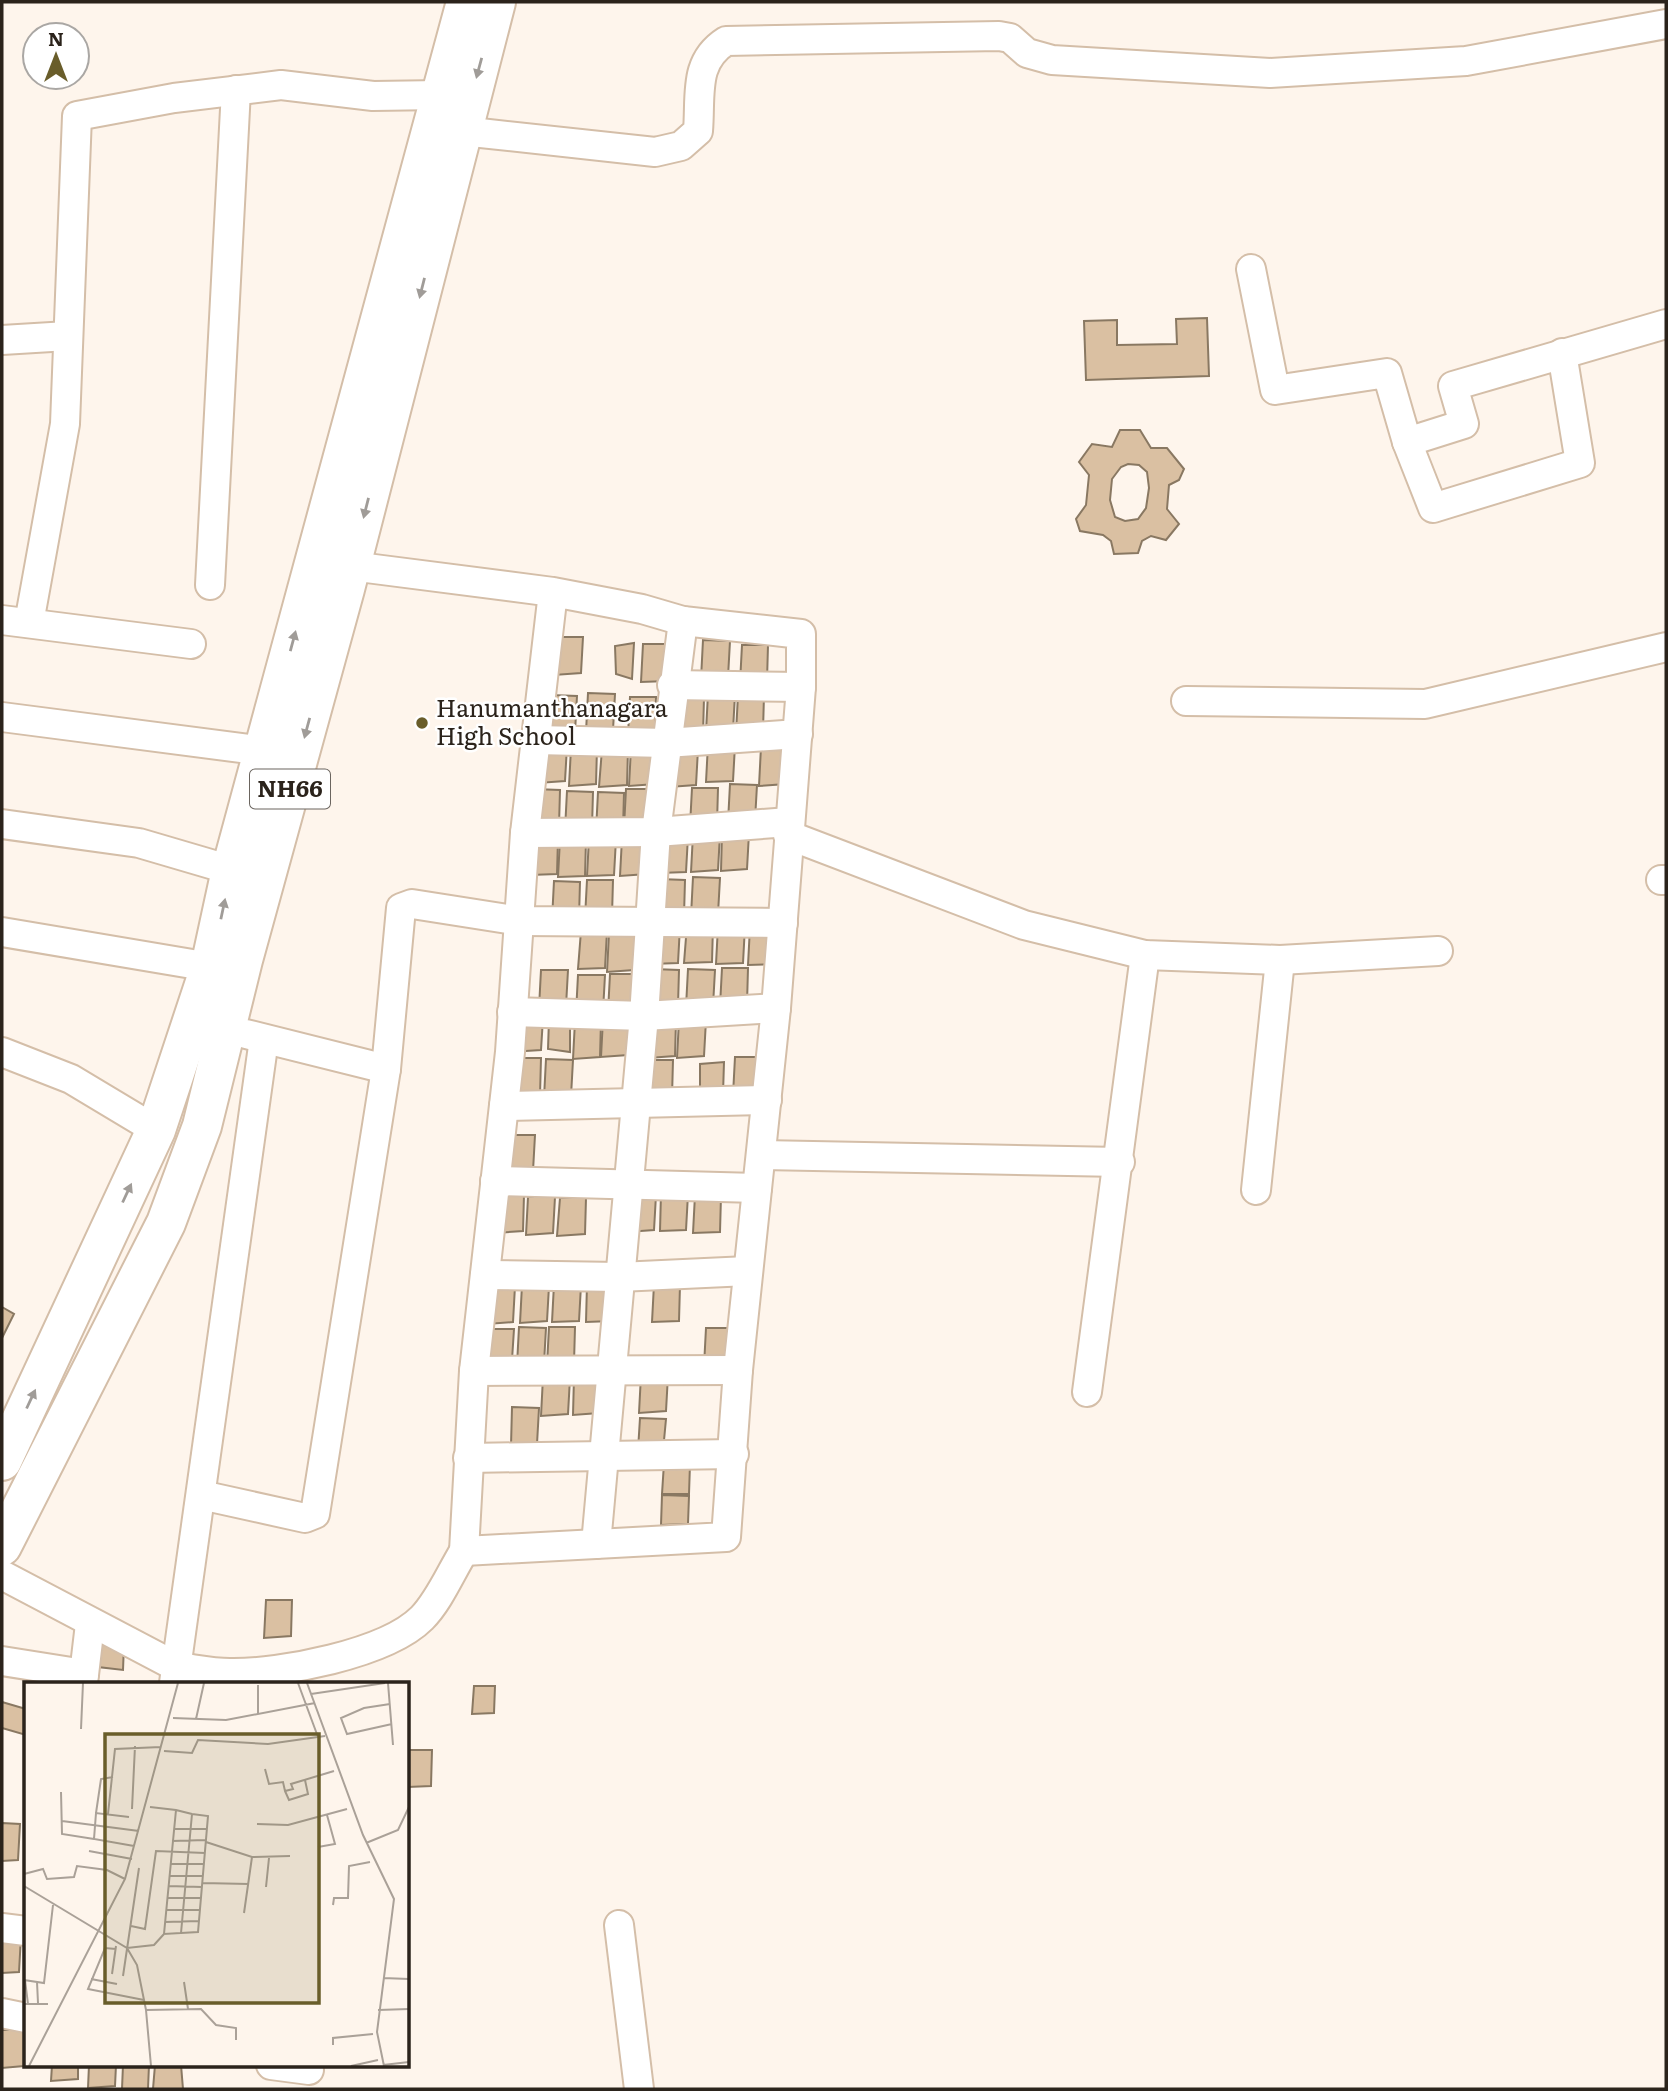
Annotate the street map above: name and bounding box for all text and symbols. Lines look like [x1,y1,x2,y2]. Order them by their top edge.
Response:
north arrow [21,21,91,91]
text: N [48,24,64,52]
one-way arrow [473,57,484,79]
one-way arrow [416,277,427,299]
one-way arrow [360,498,371,520]
one-way arrow [288,630,299,652]
place label: Hanumanthanagara High School [436,689,668,752]
marker: Hanumanthanagara High School [414,715,430,731]
one-way arrow [301,717,312,739]
road number: NH66 [250,769,330,808]
one-way arrow [218,897,229,919]
one-way arrow [121,1183,133,1203]
one-way arrow [25,1389,36,1409]
inset map [24,1682,410,2066]

